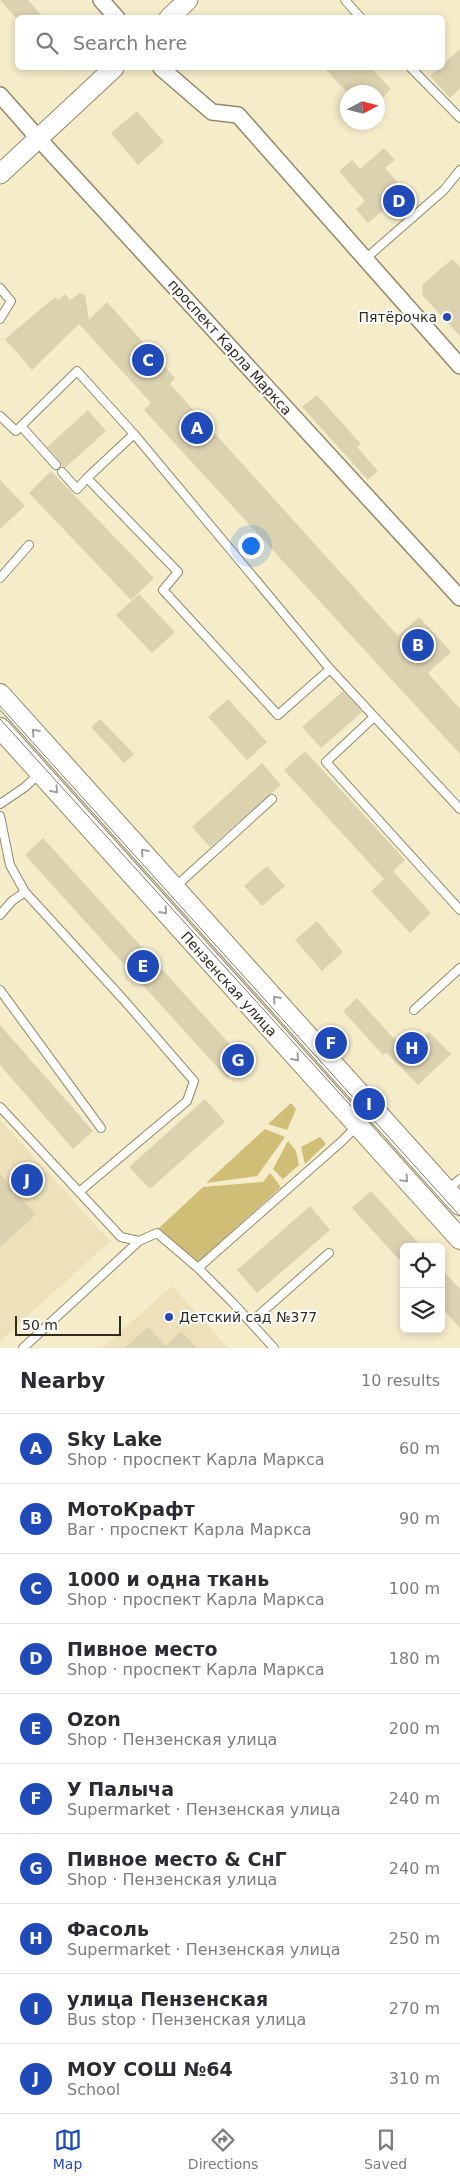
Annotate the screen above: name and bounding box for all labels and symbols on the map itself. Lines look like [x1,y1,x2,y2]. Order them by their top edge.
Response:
north arrow [340,85,385,130]
pin: D [383,182,415,220]
street label: проспект Карла Маркса [165,276,295,418]
place label: Пятёрочка [359,309,437,325]
marker: Пятёрочка [441,311,453,323]
pin: C [132,341,164,379]
pin: A [181,409,213,447]
your location [238,533,264,559]
pin: B [402,626,434,664]
one-way arrow [31,729,40,738]
one-way arrow [50,785,59,794]
one-way arrow [141,849,150,858]
one-way arrow [158,906,167,915]
street label: Пензенская улица [178,928,280,1040]
pin: E [127,947,159,985]
one-way arrow [273,996,282,1005]
pin: F [315,1024,347,1062]
pin: H [396,1029,428,1067]
pin: G [222,1041,254,1079]
one-way arrow [290,1053,299,1062]
pin: I [353,1085,385,1123]
pin: J [11,1161,43,1199]
one-way arrow [399,1173,408,1182]
place label: Детский сад №377 [179,1309,317,1325]
marker: Детский сад №377 [163,1311,175,1323]
scale bar [15,1313,121,1336]

